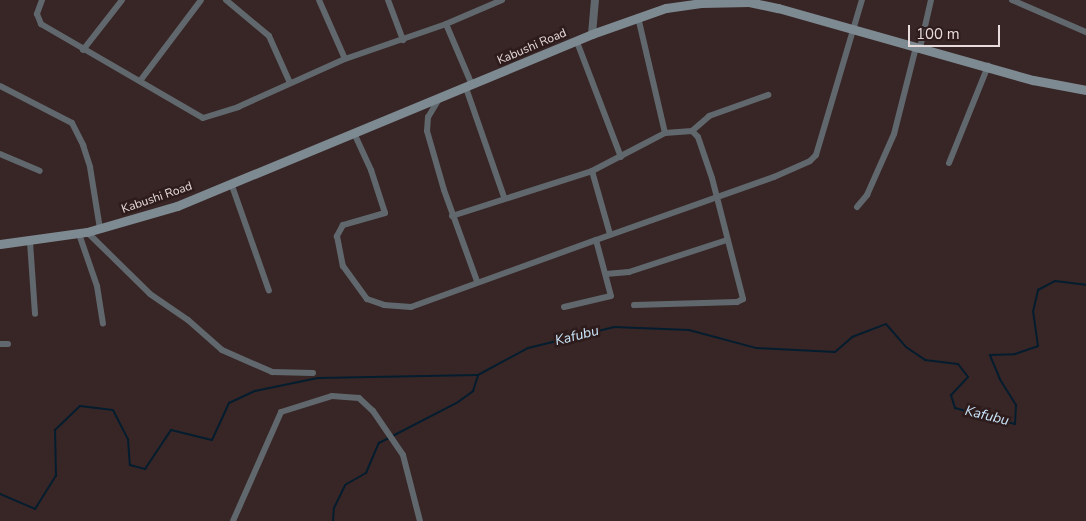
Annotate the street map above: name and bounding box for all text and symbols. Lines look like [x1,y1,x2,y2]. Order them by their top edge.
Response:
scale bar [911,15,1004,47]
text: 100 m [916,24,960,44]
street label: Kabushi Road [495,26,569,68]
street label: Kabushi Road [120,179,194,217]
water label: Kafubu [553,322,601,350]
water label: Kafubu [963,402,1011,430]

